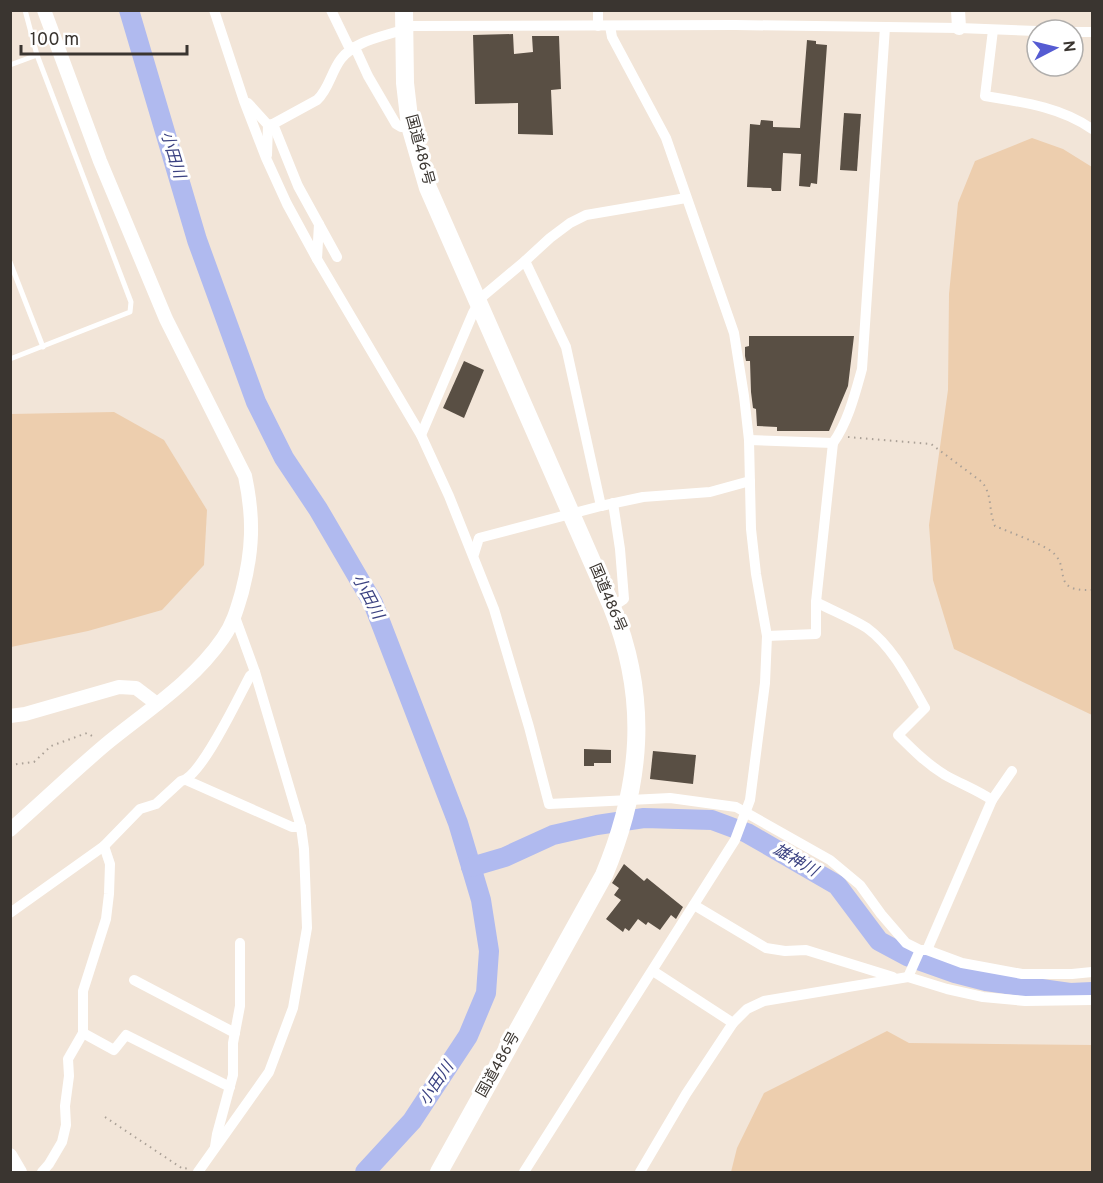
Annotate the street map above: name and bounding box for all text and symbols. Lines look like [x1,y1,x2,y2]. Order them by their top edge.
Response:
scale bar [21,18,188,56]
north arrow [1025,18,1085,78]
text: 100 m [30,29,79,52]
text: N [1057,39,1079,53]
street label: 国道486号 [400,113,438,187]
water label: 小田川 [155,129,189,183]
street label: 国道486号 [584,561,630,635]
water label: 小田川 [347,571,388,625]
water label: 雄神川 [769,840,823,883]
street label: 国道486号 [473,1029,525,1101]
water label: 小田川 [415,1057,460,1109]

